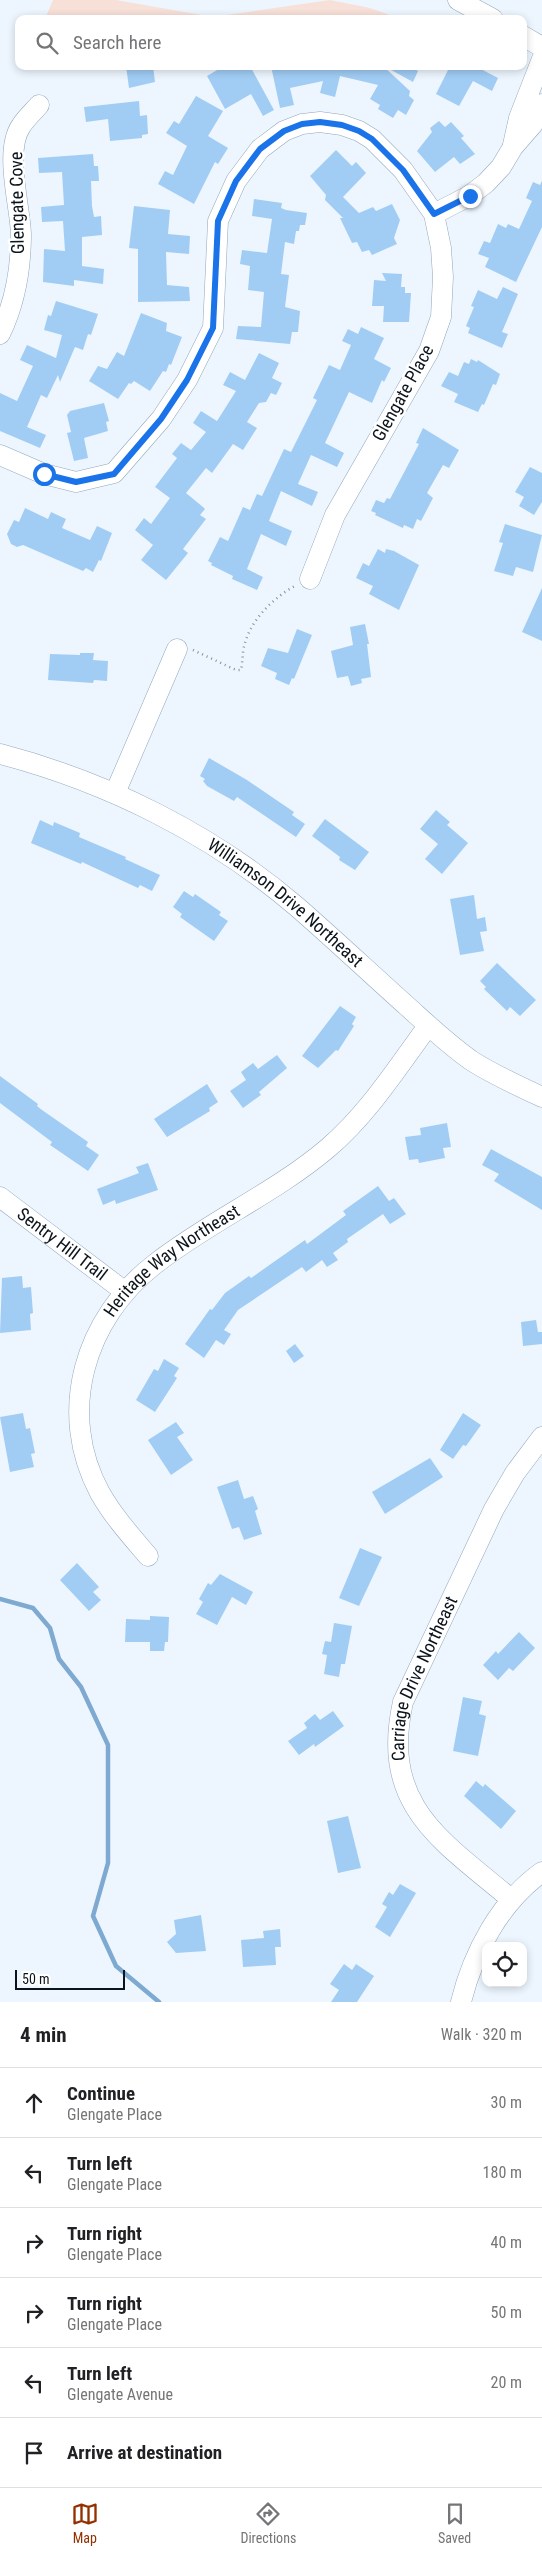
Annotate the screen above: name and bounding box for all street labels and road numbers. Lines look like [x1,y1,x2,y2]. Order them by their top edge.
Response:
street label: Glengate Cove [5,152,28,254]
street label: Glengate Place [367,341,438,445]
street label: Williamson Drive Northeast [204,834,368,971]
street label: Heritage Way Northeast [99,1200,243,1321]
street label: Sentry Hill Trail [13,1203,112,1284]
street label: Carriage Drive Northeast [387,1593,461,1762]

